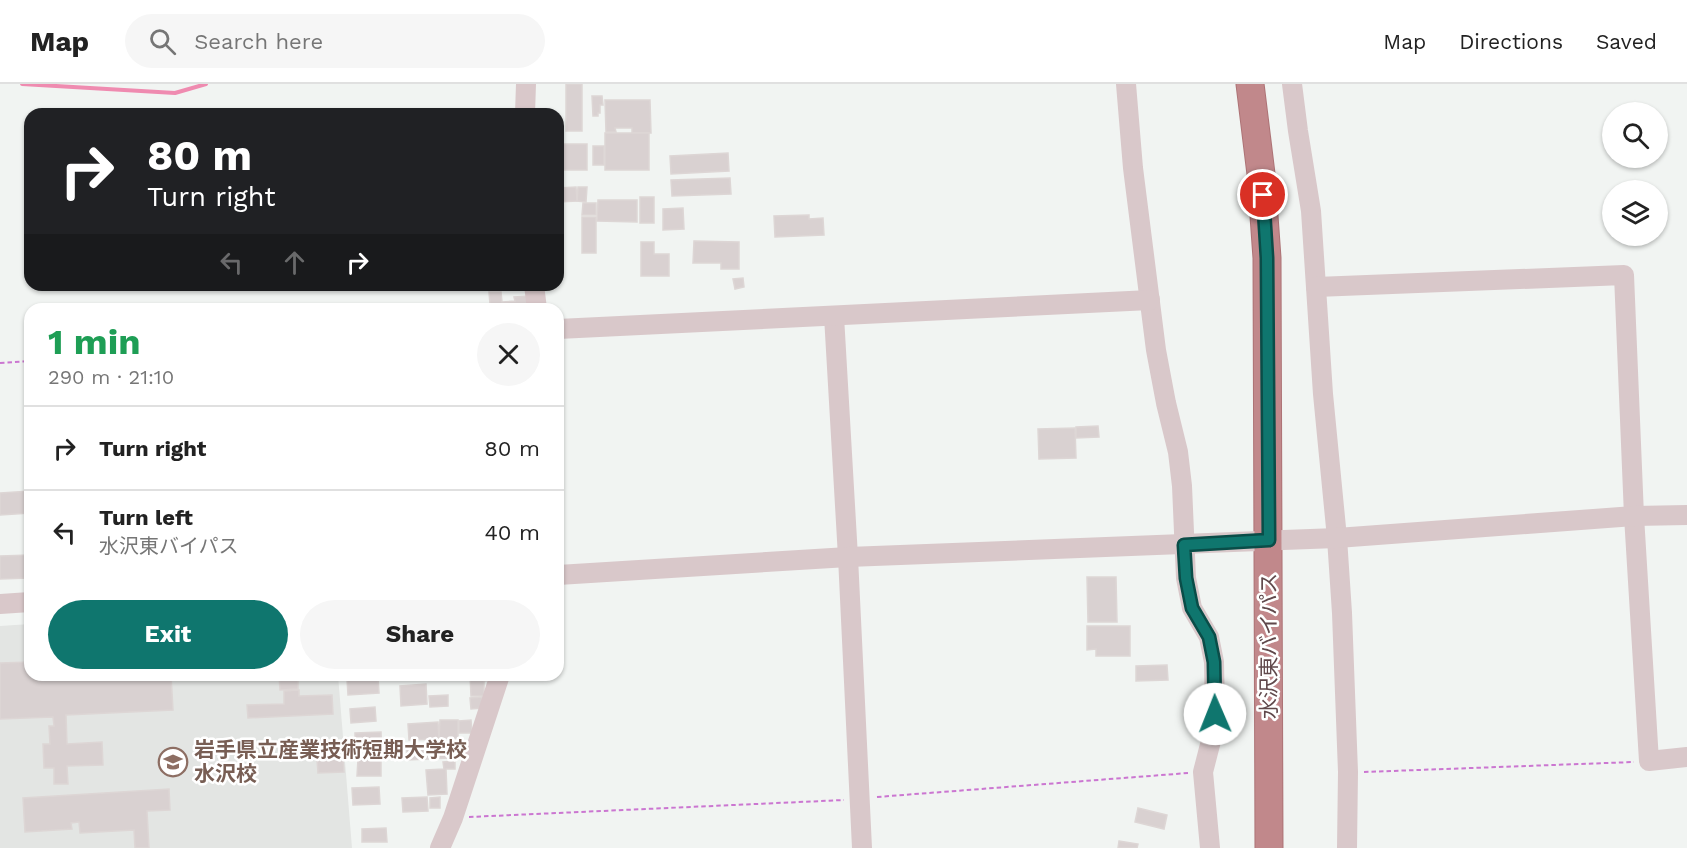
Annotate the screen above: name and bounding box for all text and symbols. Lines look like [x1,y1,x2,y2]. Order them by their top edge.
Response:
search box [125,14,545,68]
text: Map [30,25,89,58]
icon: search [146,25,179,58]
text: Search here [194,29,323,54]
text: Map [1383,29,1426,54]
text: Directions [1459,29,1563,54]
text: Saved [1596,29,1657,54]
map controls [1602,102,1668,246]
button: search [1602,102,1668,168]
text: 80 m [147,131,252,180]
icon: right [48,132,126,210]
pin [1237,169,1288,220]
icon: arrive [1246,178,1279,211]
button: layers [1602,180,1668,246]
text: Turn right [147,181,276,213]
icon: left [215,246,248,279]
icon: ahead [278,246,311,279]
icon: right [341,246,374,279]
text: 1 min [48,321,140,363]
button: close [477,323,540,386]
text: 290 m · 21:10 [48,365,174,389]
icon: right [48,432,81,465]
text: Turn right [99,436,206,461]
text: 80 m [484,436,540,461]
text: Turn left [99,505,193,530]
icon: left [48,516,81,549]
text: 40 m [484,520,540,545]
text: 水沢東バイパス [99,534,239,558]
street label: 水沢東バイパス [1256,573,1281,719]
button: Exit [48,600,288,669]
button: Share [300,600,540,669]
position arrow [1183,682,1247,746]
place label: 岩手県立産業技術短期大学校 水沢校 [194,737,467,786]
school or university icon: 岩手県立産業技術短期大学校 水沢校 [157,746,189,778]

